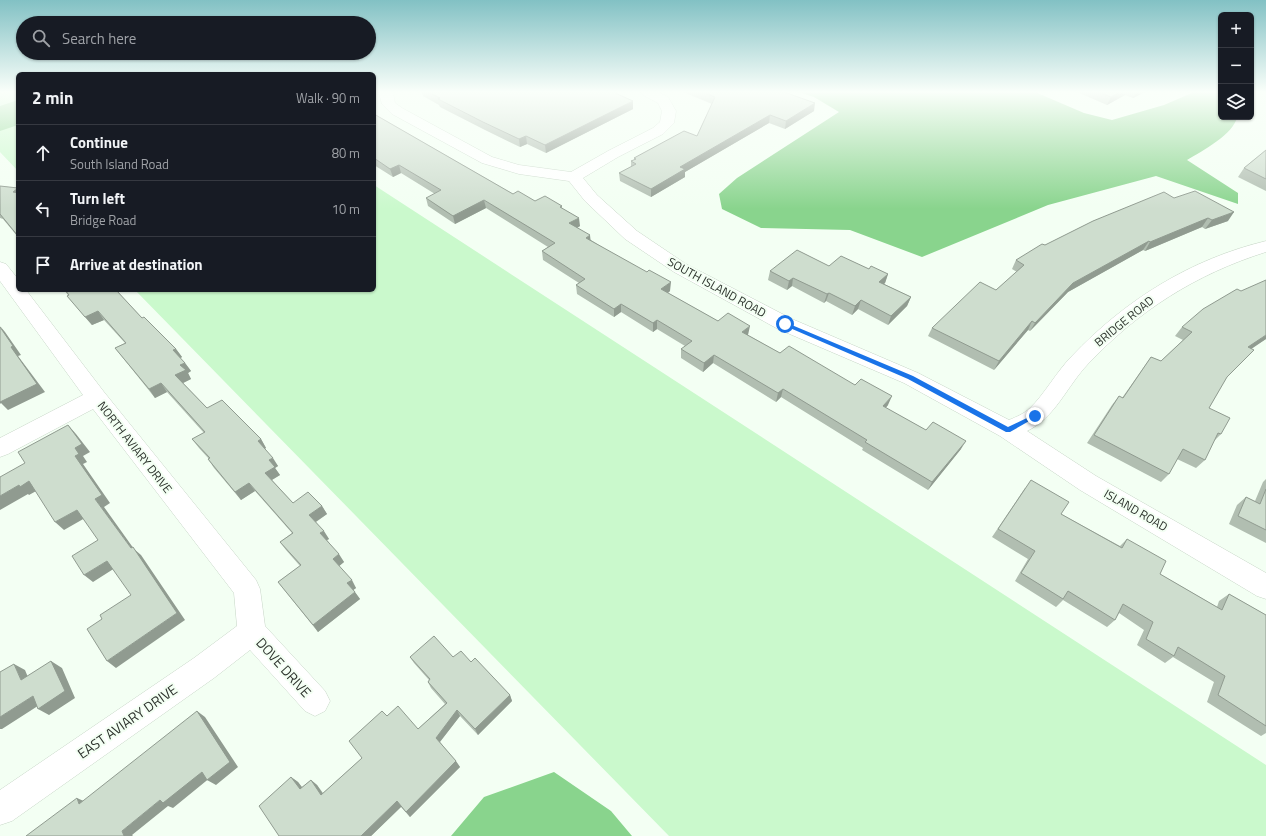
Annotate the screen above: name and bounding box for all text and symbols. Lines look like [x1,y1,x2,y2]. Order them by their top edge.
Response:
map controls [1218,12,1254,120]
button: + [1218,12,1254,48]
search box [16,16,376,60]
icon: search [30,27,52,49]
text: Search here [62,27,136,50]
button: − [1218,48,1254,84]
button: layers [1218,84,1254,120]
text: 2 min [32,85,73,111]
text: Walk · 90 m [296,88,360,108]
text: Continue [70,131,128,154]
icon: ahead [32,142,54,164]
text: 80 m [332,143,360,163]
text: South Island Road [70,154,169,174]
text: Turn left [70,187,125,210]
icon: left [32,198,54,220]
text: 10 m [332,199,360,219]
text: Bridge Road [70,210,136,230]
street label: SOUTH ISLAND ROAD [664,252,770,322]
text: Arrive at destination [70,253,203,276]
icon: arrive [32,254,54,276]
street label: BRIDGE ROAD [1090,291,1158,351]
route start [776,315,794,333]
street label: NORTH AVIARY DRIVE [93,397,177,497]
route end [1026,407,1044,425]
street label: ISLAND ROAD [1101,484,1172,536]
street label: DOVE DRIVE [251,632,317,702]
street label: EAST AVIARY DRIVE [73,678,181,763]

